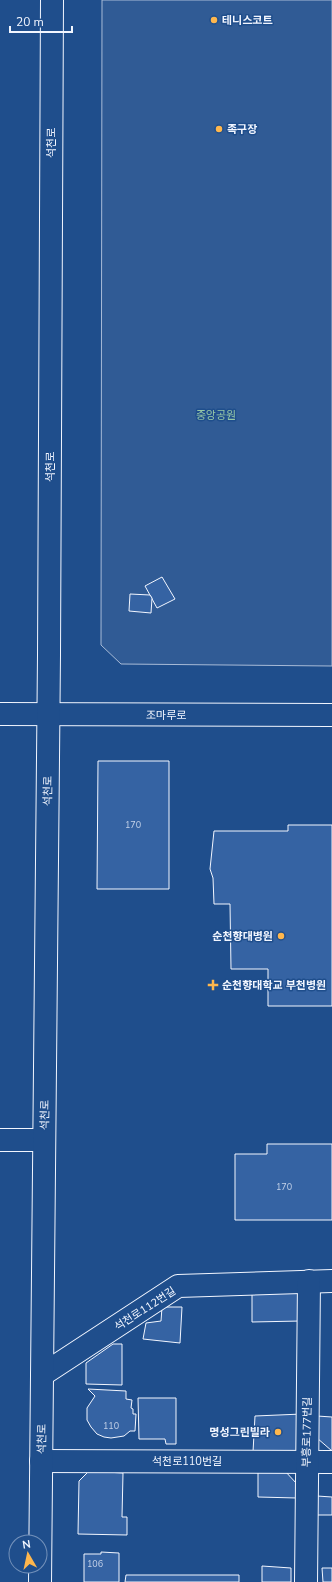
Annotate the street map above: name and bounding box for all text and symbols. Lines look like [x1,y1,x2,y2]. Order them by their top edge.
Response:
scale bar [10,8,72,34]
place label: 테니스코트 [222,13,273,28]
text: 20 m [16,14,44,30]
marker: 테니스코트 [209,15,219,25]
place label: 족구장 [227,122,257,137]
marker: 족구장 [214,124,224,134]
street label: 석천로 [44,128,59,158]
park label: 중앙공원 [196,408,236,423]
street label: 석천로 [43,452,58,482]
street label: 조마루로 [146,708,186,723]
street label: 석천로 [40,776,56,806]
house number: 170 [125,819,141,831]
place label: 순천향대병원 [212,929,273,944]
marker: 순천향대병원 [276,931,286,941]
place label: 순천향대학교 부천병원 [222,978,326,993]
marker: 순천향대학교 부천병원 [207,979,219,991]
street label: 석천로 [37,1100,53,1130]
house number: 170 [276,1181,292,1193]
street label: 석천로112번길 [111,1284,179,1334]
street label: 부흥로177번길 [299,1397,315,1467]
house number: 110 [103,1420,119,1432]
street label: 석천로 [34,1424,50,1454]
place label: 명성그린빌라 [209,1425,270,1440]
marker: 명성그린빌라 [273,1427,283,1437]
street label: 석천로110번길 [152,1454,222,1469]
north arrow [8,1534,48,1574]
text: N [21,1537,32,1553]
house number: 106 [87,1558,103,1570]

